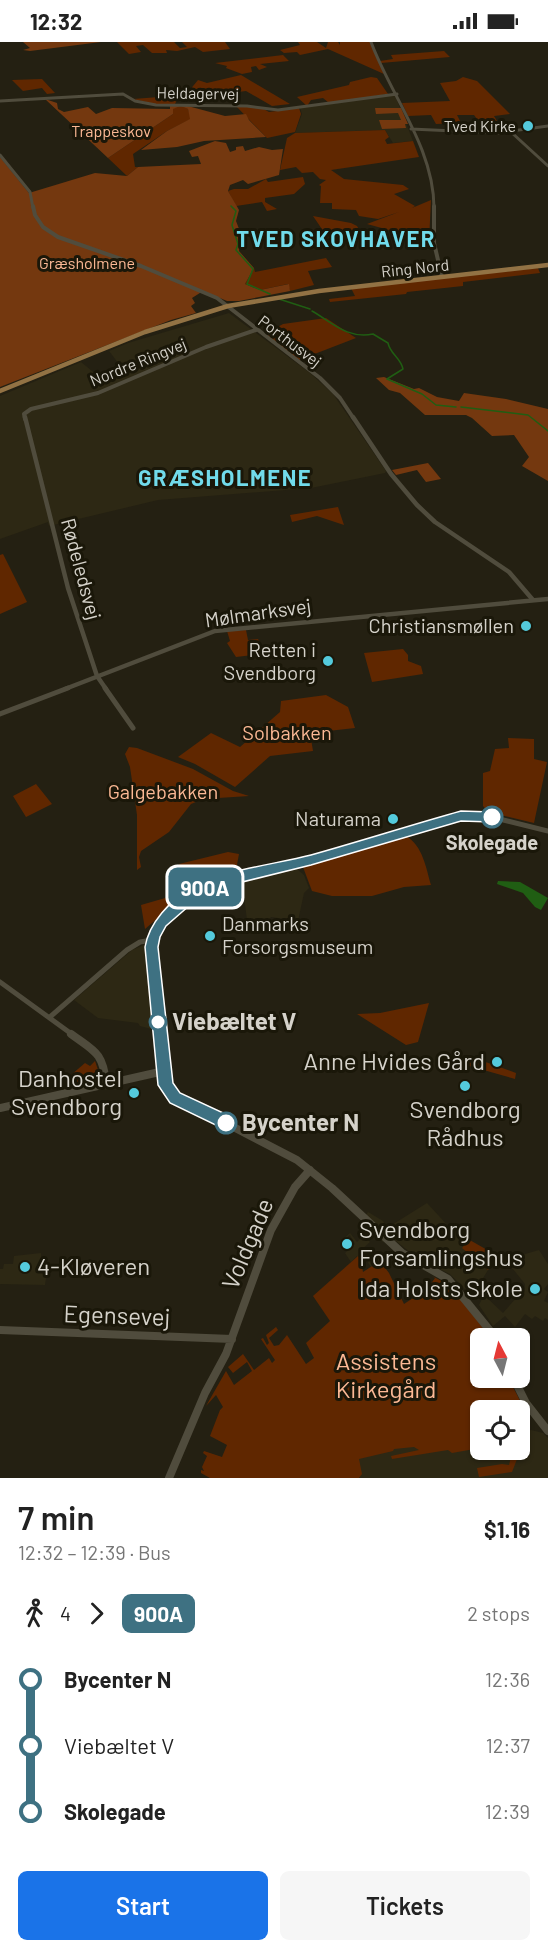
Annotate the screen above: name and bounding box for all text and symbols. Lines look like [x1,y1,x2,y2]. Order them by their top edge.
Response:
text: 12:32 [30,8,82,34]
street label: Heldagervej [156,82,240,103]
place label: Tved Kirke [444,116,516,135]
marker: Tved Kirke [521,119,535,133]
park label: Trappeskov [71,121,151,140]
district label: TVED SKOVHAVER [236,225,436,251]
park label: Græsholmene [39,253,135,272]
street label: Ring Nord [380,254,450,281]
street label: Porthusvej [255,311,326,370]
street label: Nordre Ringvej [87,334,189,390]
district label: GRÆSHOLMENE [138,464,312,490]
street label: Rødeledsvej [57,515,107,622]
street label: Mølmarksvej [203,593,313,631]
place label: Christiansmøllen [369,613,514,637]
marker: Christiansmøllen [519,619,533,633]
place label: Retten i Svendborg [224,637,316,684]
marker: Retten i Svendborg [321,654,335,668]
park label: Solbakken [242,720,332,744]
park label: Galgebakken [108,779,218,803]
place label: Naturama [295,806,381,830]
marker: Skolegade [481,806,503,828]
marker: Naturama [386,812,400,826]
place label: Skolegade [446,830,538,854]
line badge: 900A [163,868,247,906]
text: 900A [180,875,230,900]
place label: Danmarks Forsorgsmuseum [222,911,373,958]
marker: Danmarks Forsorgsmuseum [203,929,217,943]
place label: Viebæltet V [172,1006,296,1035]
marker: Viebæltet V [149,1013,167,1031]
place label: Anne Hvides Gård [303,1046,485,1075]
marker: Anne Hvides Gård [490,1055,504,1069]
place label: Danhostel Svendborg [11,1063,122,1120]
marker: Svendborg Rådhus [458,1079,472,1093]
marker: Danhostel Svendborg [127,1086,141,1100]
place label: Svendborg Rådhus [410,1094,520,1151]
place label: Bycenter N [242,1107,359,1136]
marker: Bycenter N [215,1112,237,1134]
street label: Voldgade [215,1194,279,1293]
place label: Svendborg Forsamlingshus [359,1214,523,1271]
marker: Svendborg Forsamlingshus [340,1237,354,1251]
place label: 4-Kløveren [37,1251,150,1280]
marker: 4-Kløveren [18,1260,32,1274]
place label: Ida Holsts Skole [359,1273,523,1302]
marker: Ida Holsts Skole [528,1282,542,1296]
street label: Egensevej [63,1298,171,1331]
north arrow [470,1328,530,1388]
map controls [470,1328,530,1460]
park label: Assistens Kirkegård [336,1346,436,1403]
button: locate [470,1400,530,1460]
text: 7 min [18,1497,94,1537]
text: $1.16 [484,1516,530,1542]
text: 12:32 – 12:39 · Bus [18,1540,171,1564]
icon: walk [18,1597,51,1630]
icon: forward [80,1597,113,1630]
text: 4 [60,1601,71,1625]
text: 900A [134,1601,183,1626]
text: 2 stops [467,1601,530,1625]
text: Bycenter N [64,1666,171,1692]
text: 12:36 [485,1667,530,1691]
text: Viebæltet V [64,1732,174,1758]
text: 12:37 [486,1733,530,1757]
text: Skolegade [64,1798,166,1824]
text: 12:39 [485,1799,530,1823]
button: Start [18,1871,268,1940]
button: Tickets [280,1871,530,1940]

